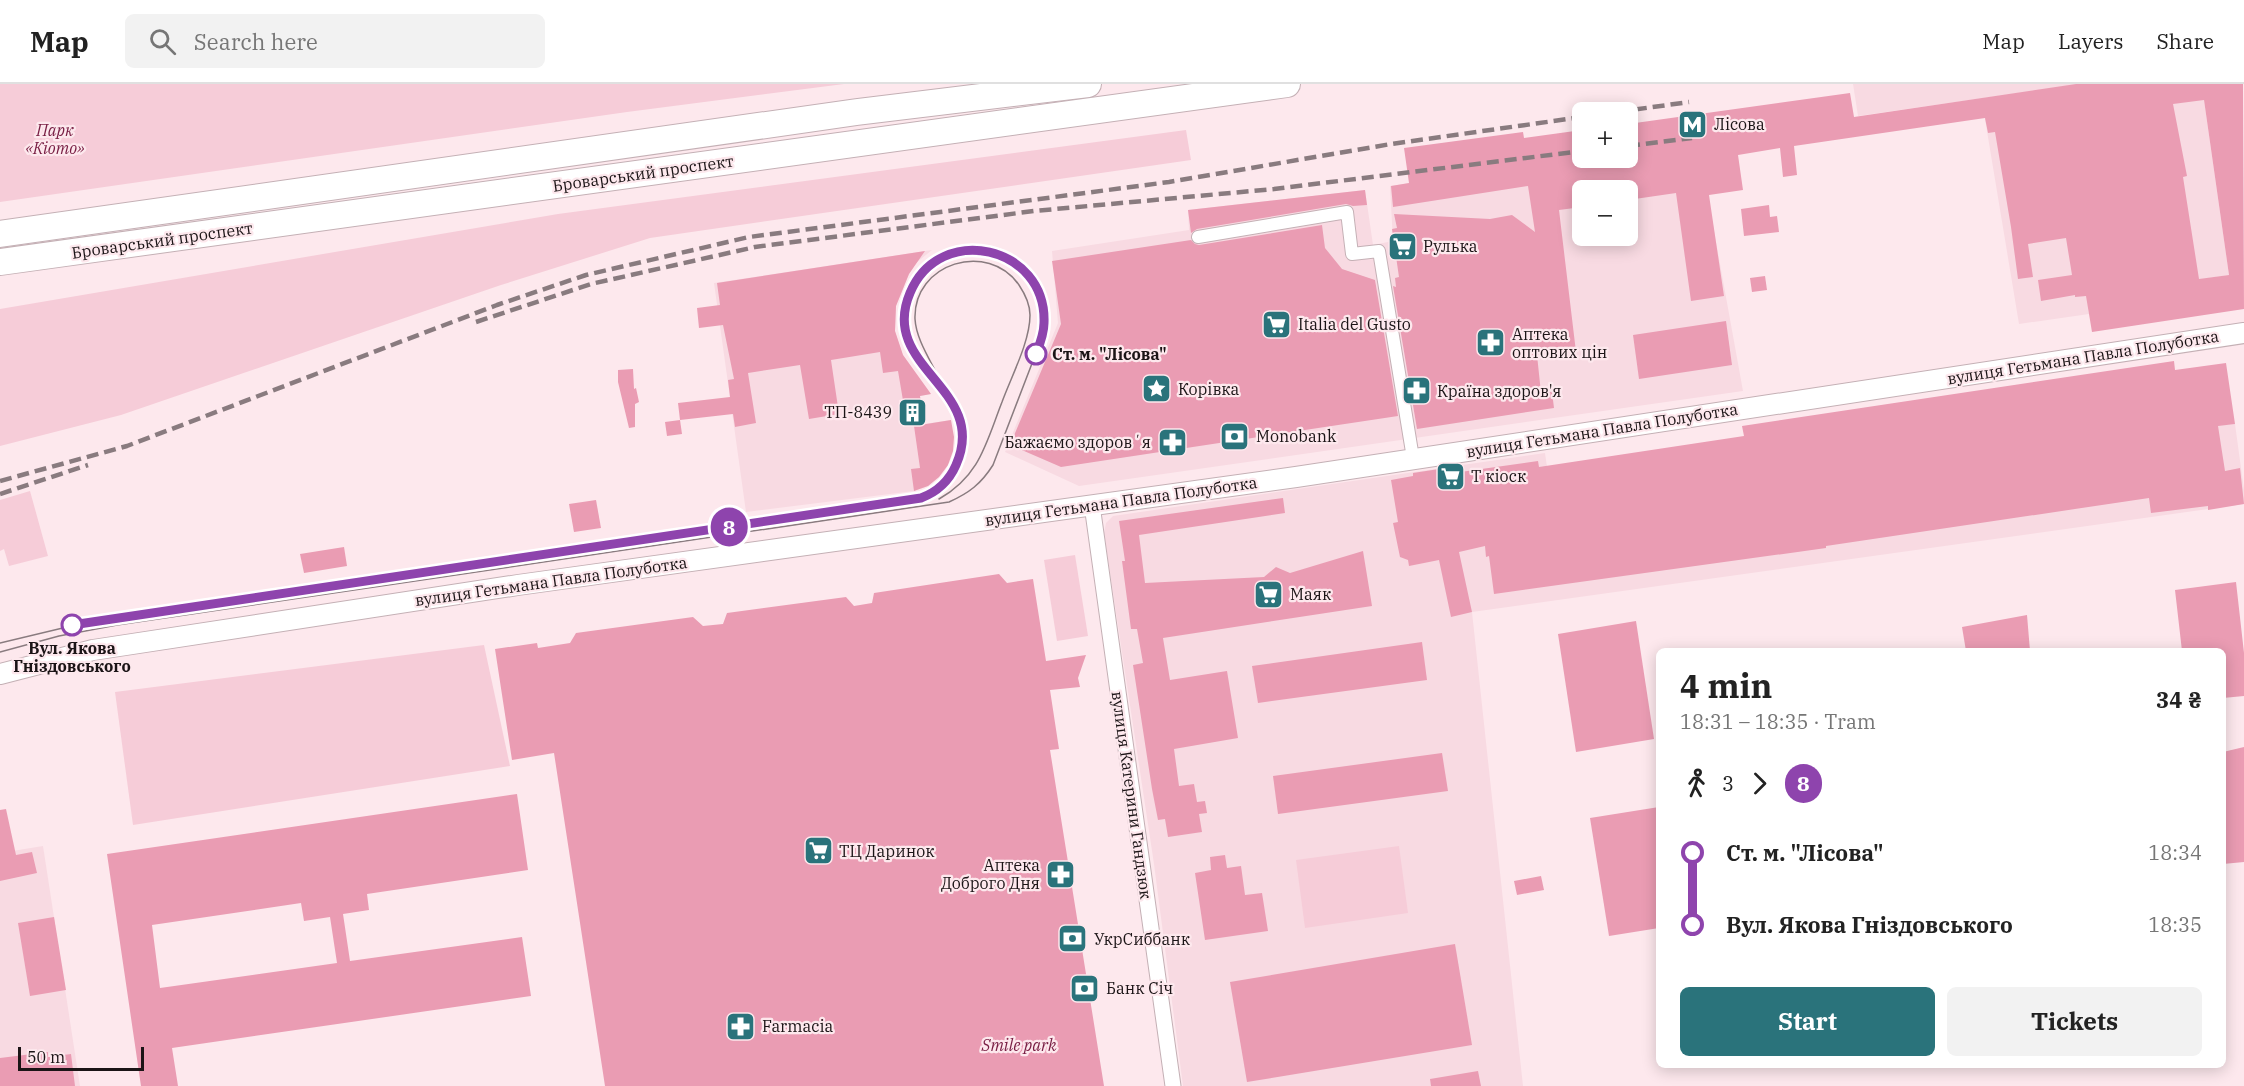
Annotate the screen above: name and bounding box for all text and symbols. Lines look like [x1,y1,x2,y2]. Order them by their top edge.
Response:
search box [125,14,545,68]
text: Map [30,23,89,60]
icon: search [146,25,179,58]
text: Search here [194,27,318,56]
text: Map [1982,27,2025,55]
text: Layers [2058,27,2124,55]
text: Share [2157,27,2214,55]
map controls [1572,102,1638,246]
button: + [1572,102,1638,168]
metro station icon: Лісова [1677,108,1709,140]
place label: Лісова [1714,114,1765,134]
park label: Парк «Кіото» [25,120,85,158]
street label: Броварський проспект [551,150,735,196]
button: − [1572,180,1638,246]
street label: Броварський проспект [70,217,254,263]
supermarket icon: Рулька [1386,230,1418,262]
place label: Рулька [1423,236,1478,256]
supermarket icon: Italia del Gusto [1261,308,1293,340]
place label: Italia del Gusto [1298,314,1411,334]
place label: Аптека оптових цін [1512,324,1607,362]
street label: вулиця Гетьмана Павла Полуботка [1946,326,2220,388]
pharmacy icon: Аптека оптових цін [1475,327,1507,359]
marker: Ст. м. "Лісова" [1025,343,1047,365]
place label: Ст. м. "Лісова" [1052,344,1167,364]
place icon: Корівка [1141,373,1173,405]
pharmacy icon: Країна здоров'я [1400,375,1432,407]
place label: Корівка [1178,379,1240,399]
place label: Країна здоров'я [1437,381,1561,401]
building icon: ТП-8439 [897,396,929,428]
street label: вулиця Гетьмана Павла Полуботка [1465,399,1739,461]
place label: ТП-8439 [824,402,892,422]
bank icon: Monobank [1219,420,1251,452]
pharmacy icon: Бажаємо здоровʼя [1156,426,1188,458]
place label: Monobank [1256,426,1337,446]
place label: Бажаємо здоровʼя [1004,432,1151,452]
supermarket icon: Т кіоск [1434,460,1466,492]
place label: Т кіоск [1471,466,1527,486]
street label: вулиця Гетьмана Павла Полуботка [984,472,1259,530]
line badge: 8 [710,508,748,546]
text: 8 [723,513,735,541]
street label: вулиця Гетьмана Павла Полуботка [414,552,689,610]
supermarket icon: Маяк [1253,578,1285,610]
place label: Маяк [1290,584,1332,604]
marker: Вул. Якова Гніздовського [61,614,83,636]
place label: Вул. Якова Гніздовського [13,638,131,676]
text: 4 min [1680,664,1772,707]
text: 34 ₴ [2156,685,2202,714]
street label: вулиця Катерини Гандзюк [1108,690,1157,901]
text: 18:31 – 18:35 · Tram [1680,708,1876,735]
icon: walk [1680,767,1713,800]
icon: forward [1743,767,1776,800]
text: 8 [1797,769,1810,797]
text: 3 [1722,770,1734,797]
supermarket icon: ТЦ Даринок [802,835,834,867]
text: Ст. м. "Лісова" [1726,838,1884,867]
text: 18:34 [2148,839,2202,866]
place label: ТЦ Даринок [839,841,935,861]
place label: Аптека Доброго Дня [941,855,1040,893]
pharmacy icon: Аптека Доброго Дня [1045,858,1077,890]
text: Вул. Якова Гніздовського [1726,910,2013,939]
text: 18:35 [2148,911,2202,938]
bank icon: УкрСиббанк [1057,923,1089,955]
place label: УкрСиббанк [1094,929,1191,949]
bank icon: Банк Січ [1069,972,1101,1004]
place label: Банк Січ [1106,978,1173,998]
button: Start [1680,987,1935,1056]
button: Tickets [1947,987,2202,1056]
pharmacy icon: Farmacia [725,1010,757,1042]
place label: Farmacia [762,1016,833,1036]
park label: Smile park [981,1035,1057,1055]
scale bar [18,1044,144,1072]
text: 50 m [27,1047,65,1067]

